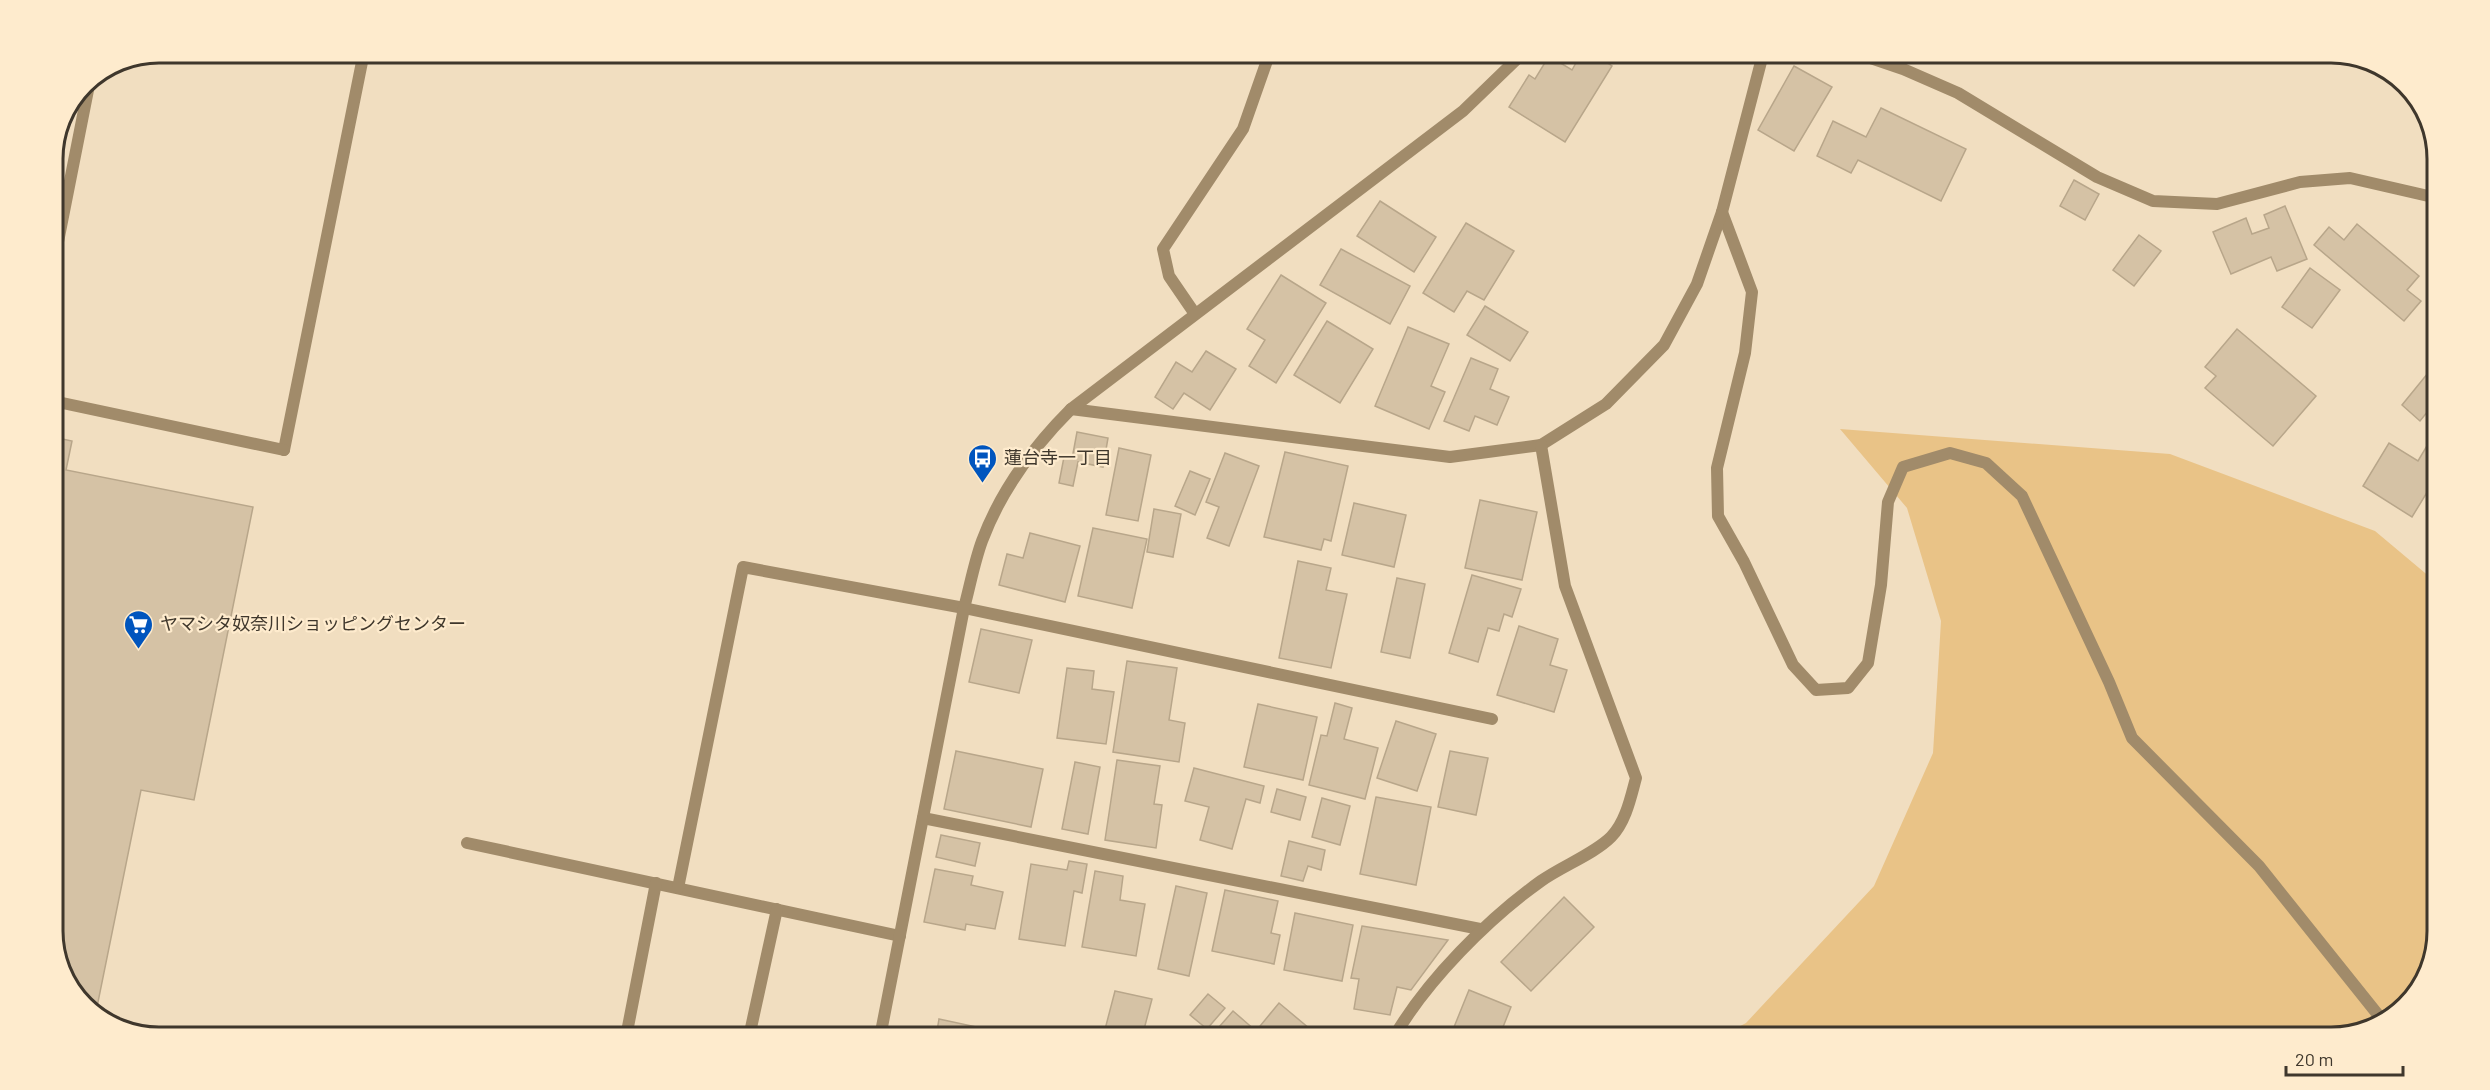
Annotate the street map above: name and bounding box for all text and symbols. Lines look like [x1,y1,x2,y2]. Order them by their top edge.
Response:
bus stop icon: 蓮台寺一丁目 [967,442,999,484]
place label: 蓮台寺一丁目 [1004,446,1112,468]
supermarket icon: ヤマシタ奴奈川ショッピングセンター [123,608,155,650]
place label: ヤマシタ奴奈川ショッピングセンター [160,612,466,634]
scale bar [2286,1039,2403,1077]
text: 20 m [2295,1048,2333,1070]

